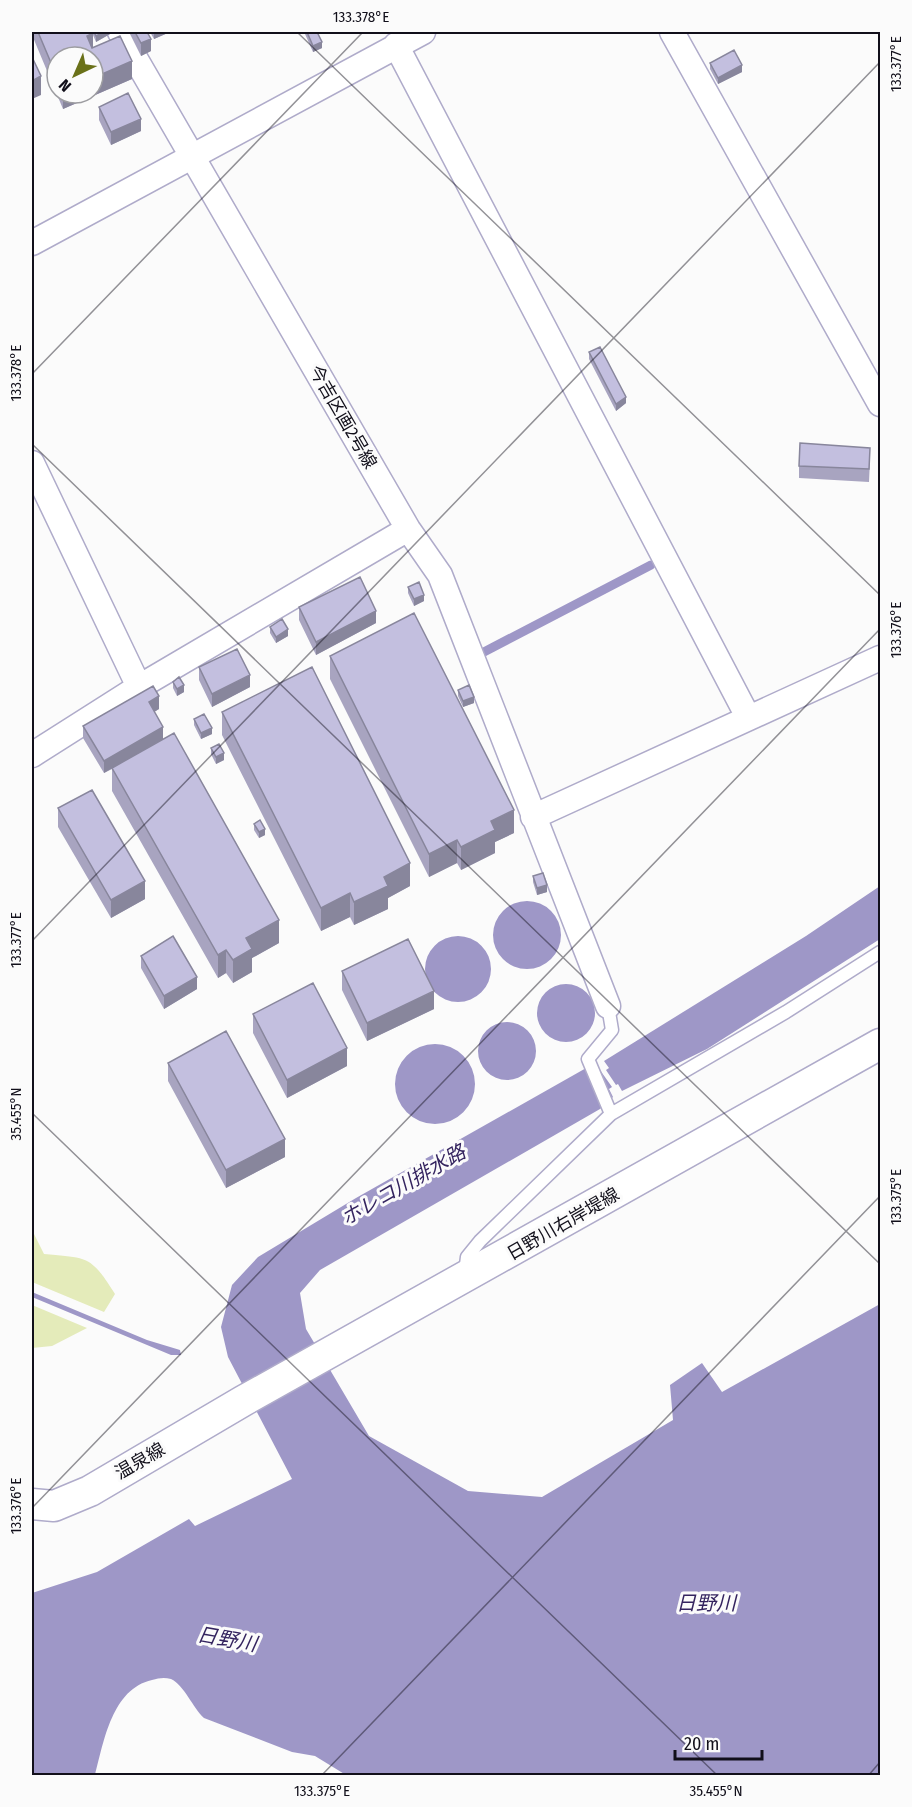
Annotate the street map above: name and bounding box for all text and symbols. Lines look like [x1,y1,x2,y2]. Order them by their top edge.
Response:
text: 133.378°E [333,8,389,26]
text: 133.377°E [887,36,905,92]
north arrow [45,45,105,105]
text: N [55,75,75,96]
text: 133.378°E [7,345,25,401]
street label: 今吉区画2号線 [304,361,382,473]
text: 133.376°E [887,602,905,658]
text: 133.377°E [7,912,25,968]
text: 35.455°N [7,1087,25,1141]
water label: ホレコ川排水路 [336,1139,471,1230]
text: 133.375°E [887,1169,905,1225]
street label: 日野川右岸堤線 [503,1183,623,1265]
street label: 温泉線 [111,1438,169,1484]
text: 133.376°E [7,1478,25,1534]
water label: 日野川 [676,1591,738,1615]
water label: 日野川 [195,1622,261,1656]
scale bar [675,1723,762,1761]
text: 20 m [684,1733,719,1755]
text: 133.375°E [294,1782,350,1800]
text: 35.455°N [689,1782,743,1800]

